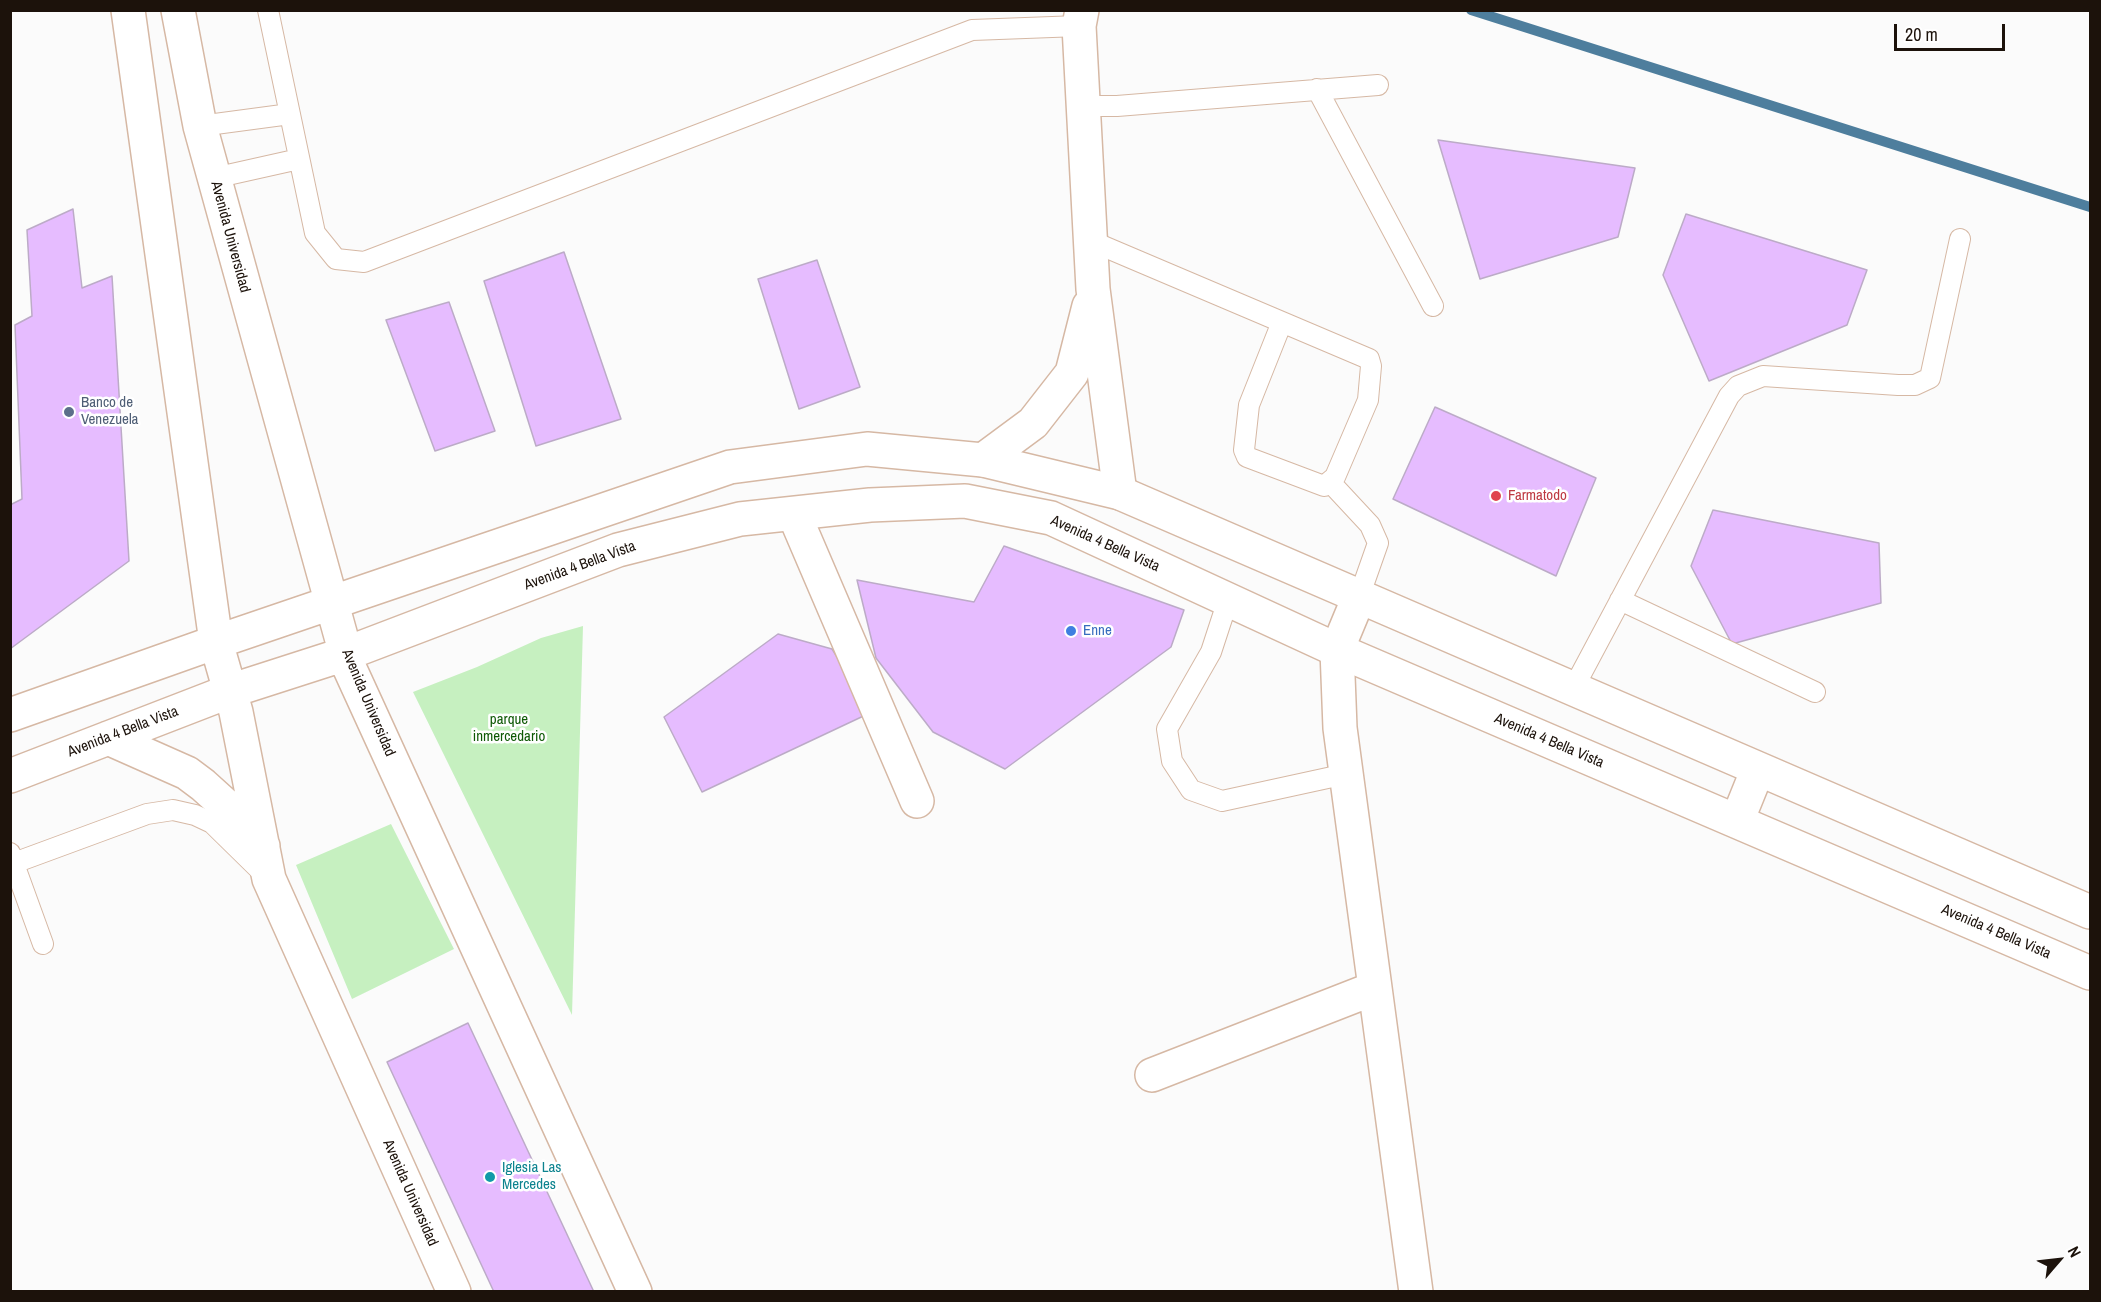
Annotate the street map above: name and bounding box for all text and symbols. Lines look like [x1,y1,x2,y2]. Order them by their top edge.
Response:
scale bar [1897,12,2008,50]
text: 20 m [1905,22,1938,47]
street label: Avenida Universidad [206,179,254,295]
place label: Banco de Venezuela [81,394,138,429]
marker: Banco de Venezuela [62,405,76,419]
place label: Farmatodo [1508,487,1567,505]
marker: Farmatodo [1489,489,1503,503]
street label: Avenida 4 Bella Vista [1048,512,1162,576]
street label: Avenida 4 Bella Vista [522,538,638,594]
place label: Enne [1083,622,1112,640]
marker: Enne [1064,624,1078,638]
street label: Avenida Universidad [337,647,399,759]
street label: Avenida 4 Bella Vista [65,703,181,761]
street label: Avenida 4 Bella Vista [1492,710,1606,772]
park label: parque inmercedario [473,711,545,746]
street label: Avenida 4 Bella Vista [1939,901,2053,963]
street label: Avenida Universidad [378,1137,442,1249]
place label: Iglesia Las Mercedes [502,1159,561,1194]
marker: Iglesia Las Mercedes [483,1170,497,1184]
north arrow [2029,1230,2089,1290]
text: N [2063,1242,2087,1261]

